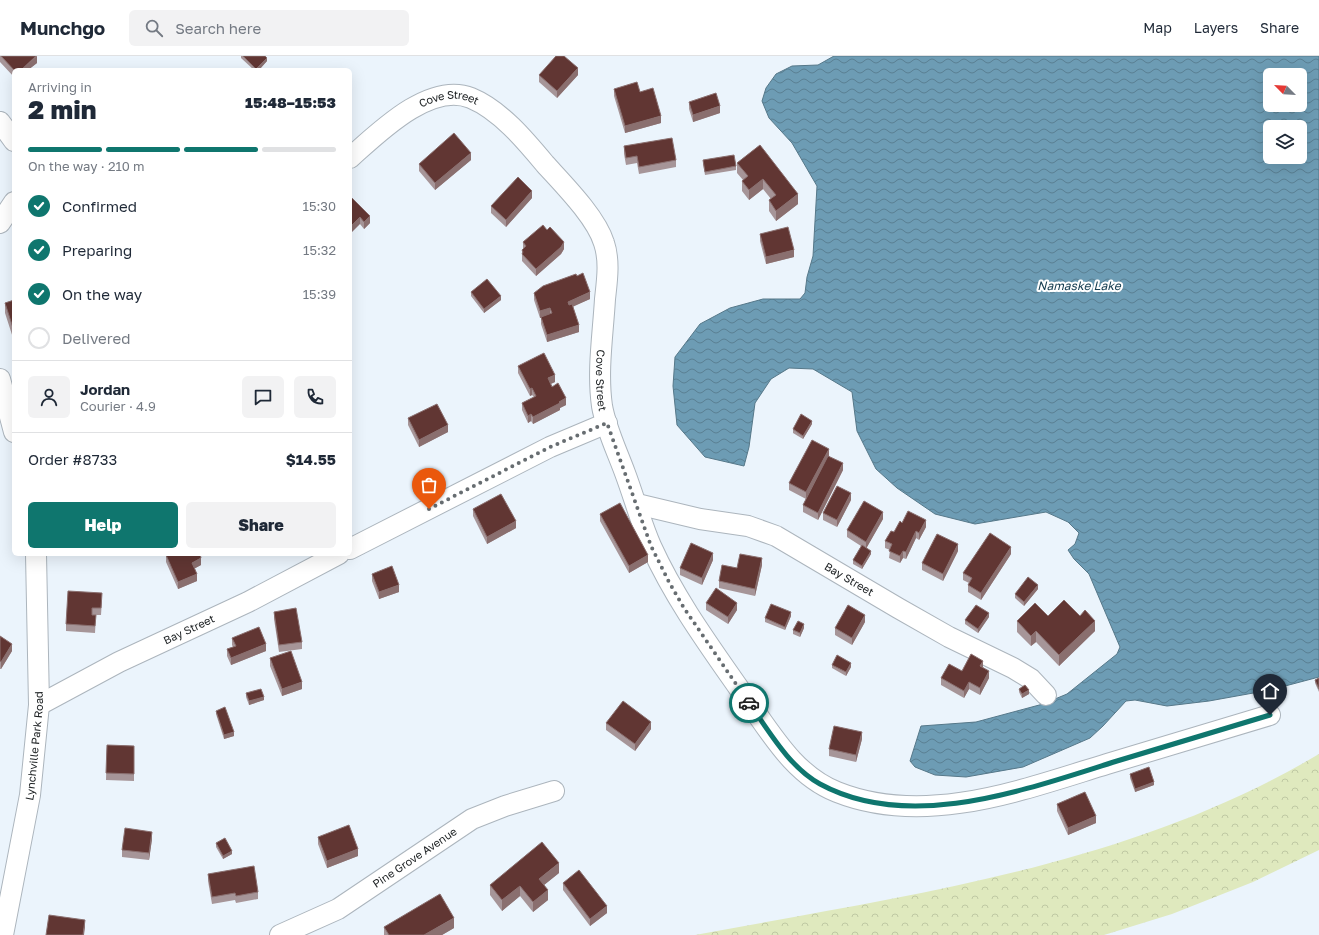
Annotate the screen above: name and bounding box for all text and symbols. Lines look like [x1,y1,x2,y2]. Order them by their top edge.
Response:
search box [129,10,409,46]
text: Munchgo [20,16,105,39]
icon: search [143,17,165,39]
text: Search here [175,19,261,37]
text: Map [1143,19,1172,36]
text: Layers [1194,19,1238,36]
text: Share [1260,19,1299,36]
north arrow [1263,68,1307,112]
map controls [1263,68,1307,164]
text: Arriving in [28,79,92,95]
street label: Cove Street [417,88,481,110]
text: 15:48–15:53 [245,93,336,111]
text: 2 min [28,94,96,125]
button: layers [1263,120,1307,164]
text: On the way · 210 m [28,158,145,174]
icon: check [28,195,50,217]
text: Confirmed [62,197,137,215]
text: 15:30 [303,198,336,214]
icon: check [28,239,50,261]
text: Preparing [62,241,132,259]
text: 15:32 [303,242,336,258]
water label: Namaske Lake [1037,278,1122,293]
icon: check [28,283,50,305]
text: On the way [62,285,142,303]
text: 15:39 [303,286,336,302]
text: Delivered [62,329,130,347]
street label: Cove Street [594,349,610,412]
button: person [28,376,70,418]
button: chat [242,376,284,418]
button: phone [294,376,336,418]
text: Jordan [80,380,130,398]
text: Courier · 4.9 [80,398,156,414]
text: Order #8733 [28,450,117,468]
text: $14.55 [286,450,336,468]
pin [412,468,446,509]
icon: bag [418,474,440,496]
button: Help [28,502,178,548]
button: Share [186,502,336,548]
street label: Bay Street [823,559,876,598]
street label: Bay Street [161,612,216,646]
pin [1253,674,1287,715]
icon: home [1259,680,1281,702]
courier [729,683,769,723]
street label: Lynchville Park Road [22,691,45,801]
icon: car [738,692,760,714]
street label: Pine Grove Avenue [370,824,459,890]

